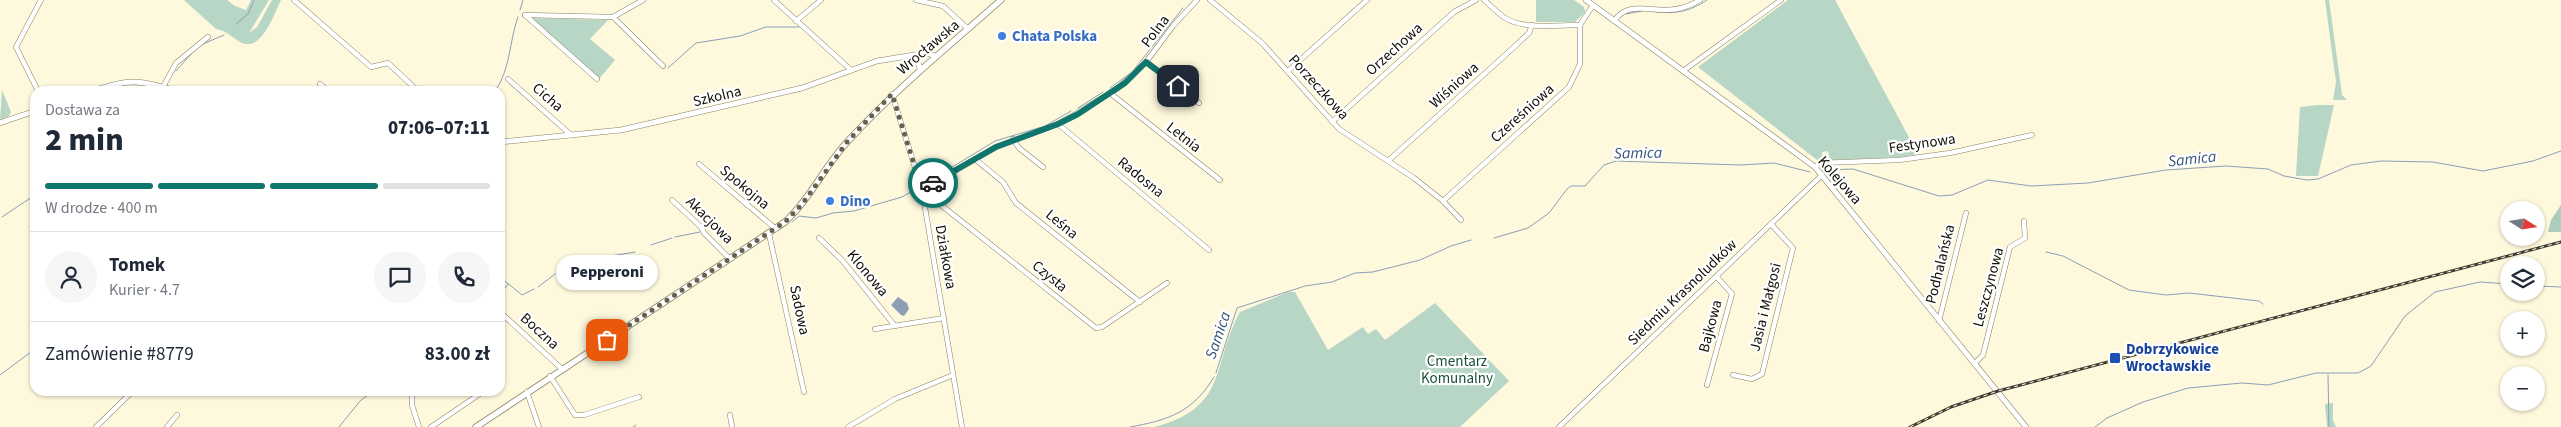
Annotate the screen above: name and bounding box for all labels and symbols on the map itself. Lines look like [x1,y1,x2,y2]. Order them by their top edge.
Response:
street label: Polna [1136,11,1175,52]
street label: Wrocławska [893,15,964,80]
street label: Orzechowa [1361,18,1427,81]
place label: Chata Polska [1012,26,1097,47]
marker: Chata Polska [996,30,1008,42]
street label: Porzeczkowa [1283,50,1354,125]
street label: Wiśniowa [1425,58,1484,113]
pin [1157,65,1199,107]
street label: Cicha [528,78,568,117]
street label: Czereśniowa [1486,79,1559,148]
street label: Szkolna [691,81,743,112]
street label: Letnia [1162,117,1205,158]
street label: Festynowa [1887,128,1957,159]
water label: Samica [1614,142,1663,164]
water label: Samica [2167,145,2218,172]
street label: Radosna [1113,152,1168,203]
street label: Kolejowa [1813,152,1867,209]
courier [908,158,958,208]
street label: Spokojna [715,160,774,214]
place label: Dino [840,191,871,212]
street label: Akacjowa [681,192,738,249]
marker: Dino [824,195,836,207]
north arrow [2500,201,2545,246]
street label: Leśna [1041,205,1083,244]
street label: Podhalańska [1920,222,1960,306]
street label: Działkowa [930,223,961,291]
street label: Siedmiu Krasnoludków [1623,234,1742,350]
street label: Klonowa [842,245,893,301]
street label: Leszczynowa [1968,245,2009,329]
callout: Pepperoni [556,255,658,290]
street label: Czysta [1027,256,1072,297]
street label: Jasia i Małgosi [1744,261,1787,353]
street label: Sadowa [784,283,815,337]
street label: Bajkowa [1693,298,1728,355]
street label: Boczna [516,308,564,355]
water label: Samica [1200,308,1236,362]
pin [586,319,628,361]
place label: Dobrzykowice Wrocławskie [2126,339,2219,377]
park label: Cmentarz Komunalny [1421,351,1493,389]
marker: Dobrzykowice Wrocławskie [2108,351,2122,365]

